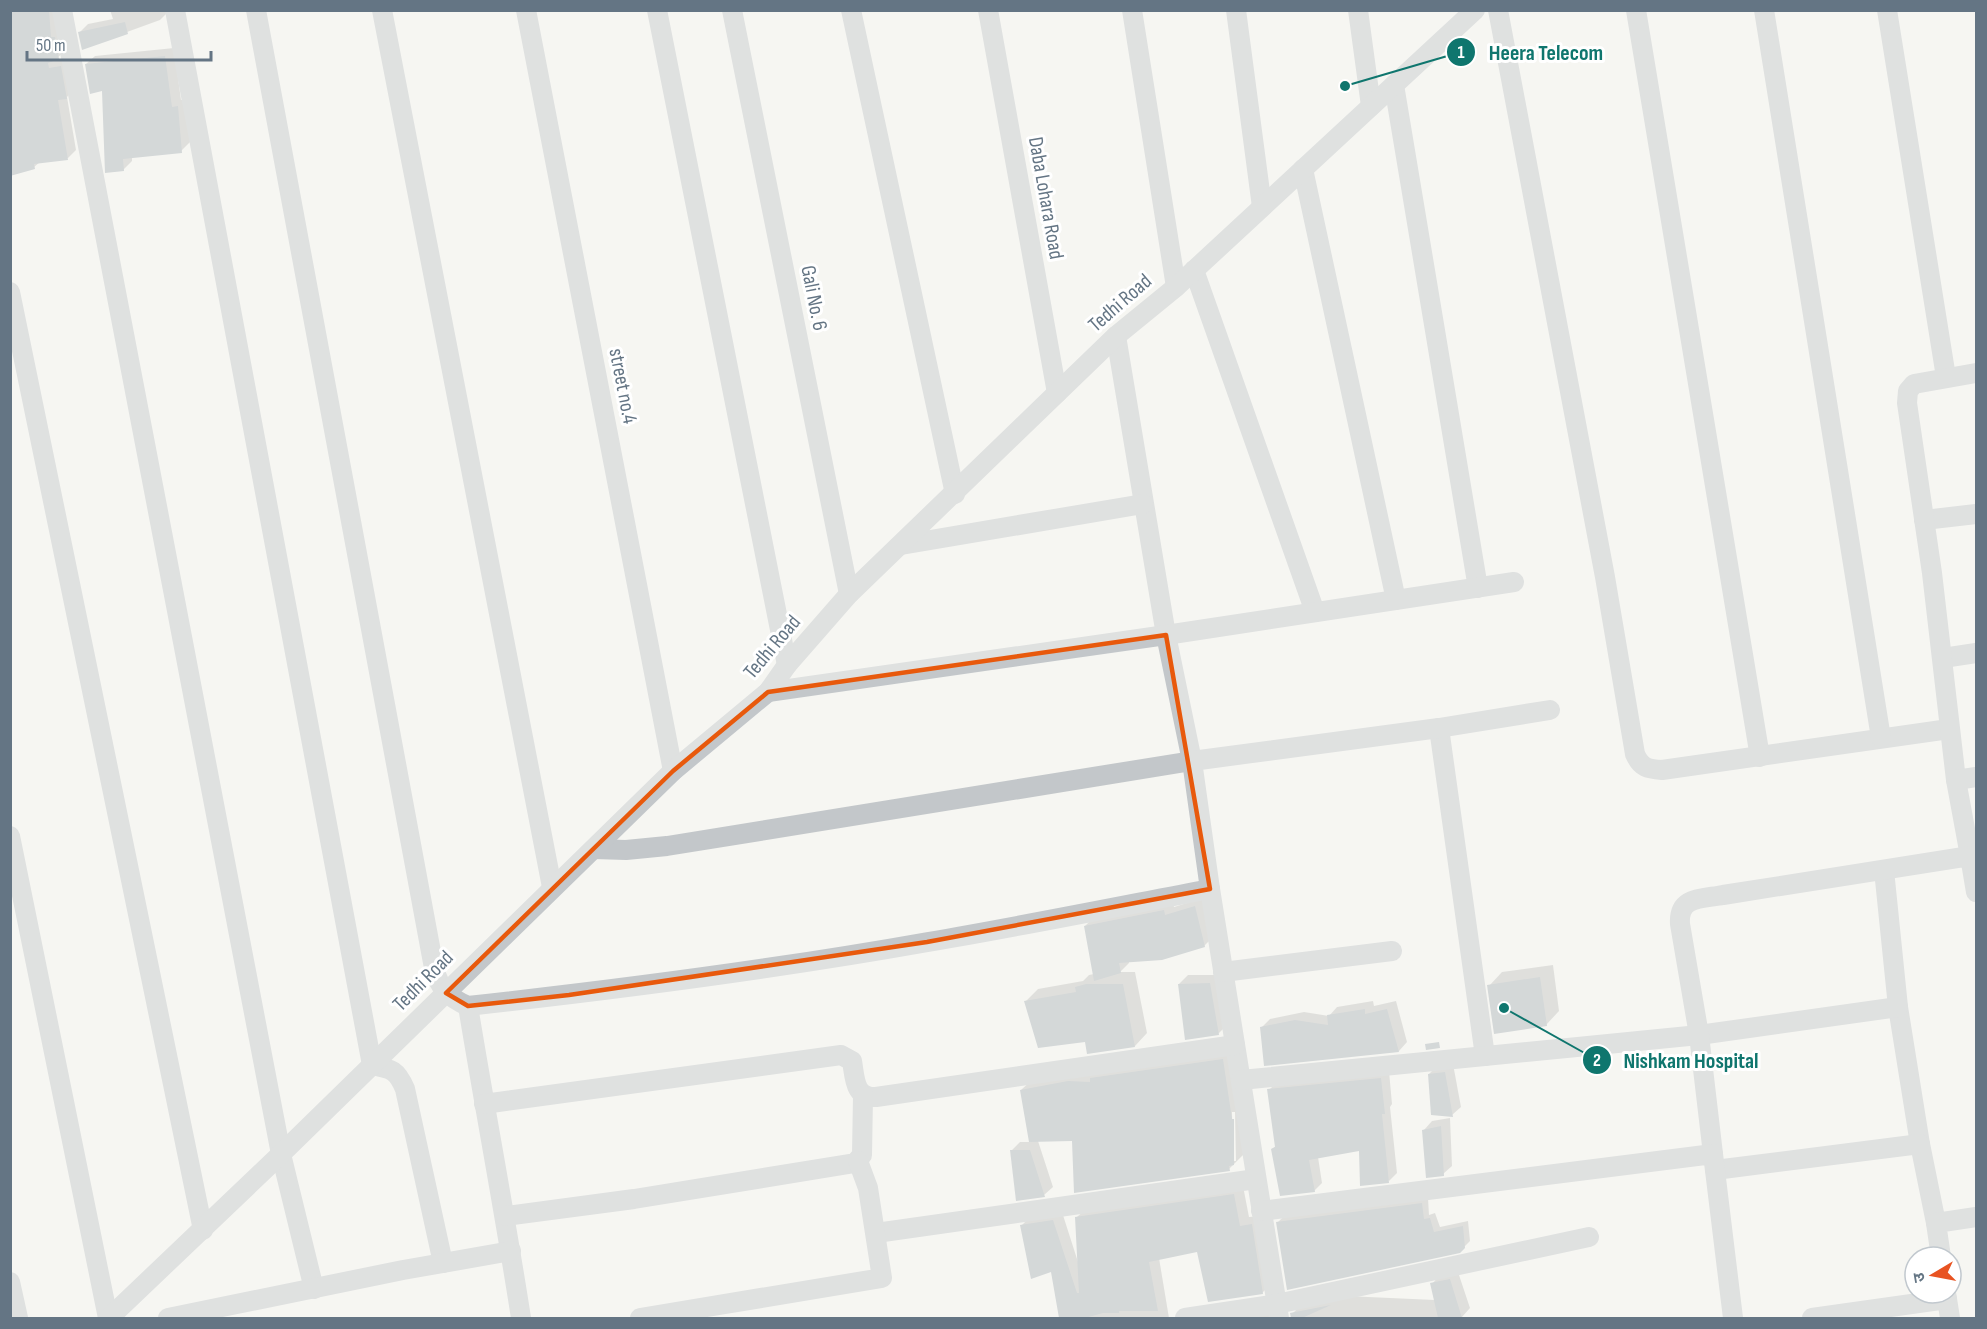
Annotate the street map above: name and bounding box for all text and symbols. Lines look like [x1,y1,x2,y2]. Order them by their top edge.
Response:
scale bar [27,24,212,62]
callout: Heera Telecom [1446,32,1615,72]
text: 50 m [36,35,66,56]
text: Heera Telecom [1489,40,1603,67]
text: 1 [1457,42,1465,63]
street label: Daba Lohara Road [1023,135,1069,261]
street label: Gali No. 6 [795,263,833,333]
street label: Tedhi Road [1083,269,1157,337]
street label: street no.4 [603,346,643,426]
street label: Tedhi Road [738,610,806,684]
street label: Tedhi Road [387,945,459,1017]
callout: Nishkam Hospital [1582,1040,1771,1080]
text: Nishkam Hospital [1623,1048,1759,1075]
text: 2 [1593,1050,1601,1071]
north arrow [1903,1245,1963,1305]
text: उ [1909,1270,1930,1284]

